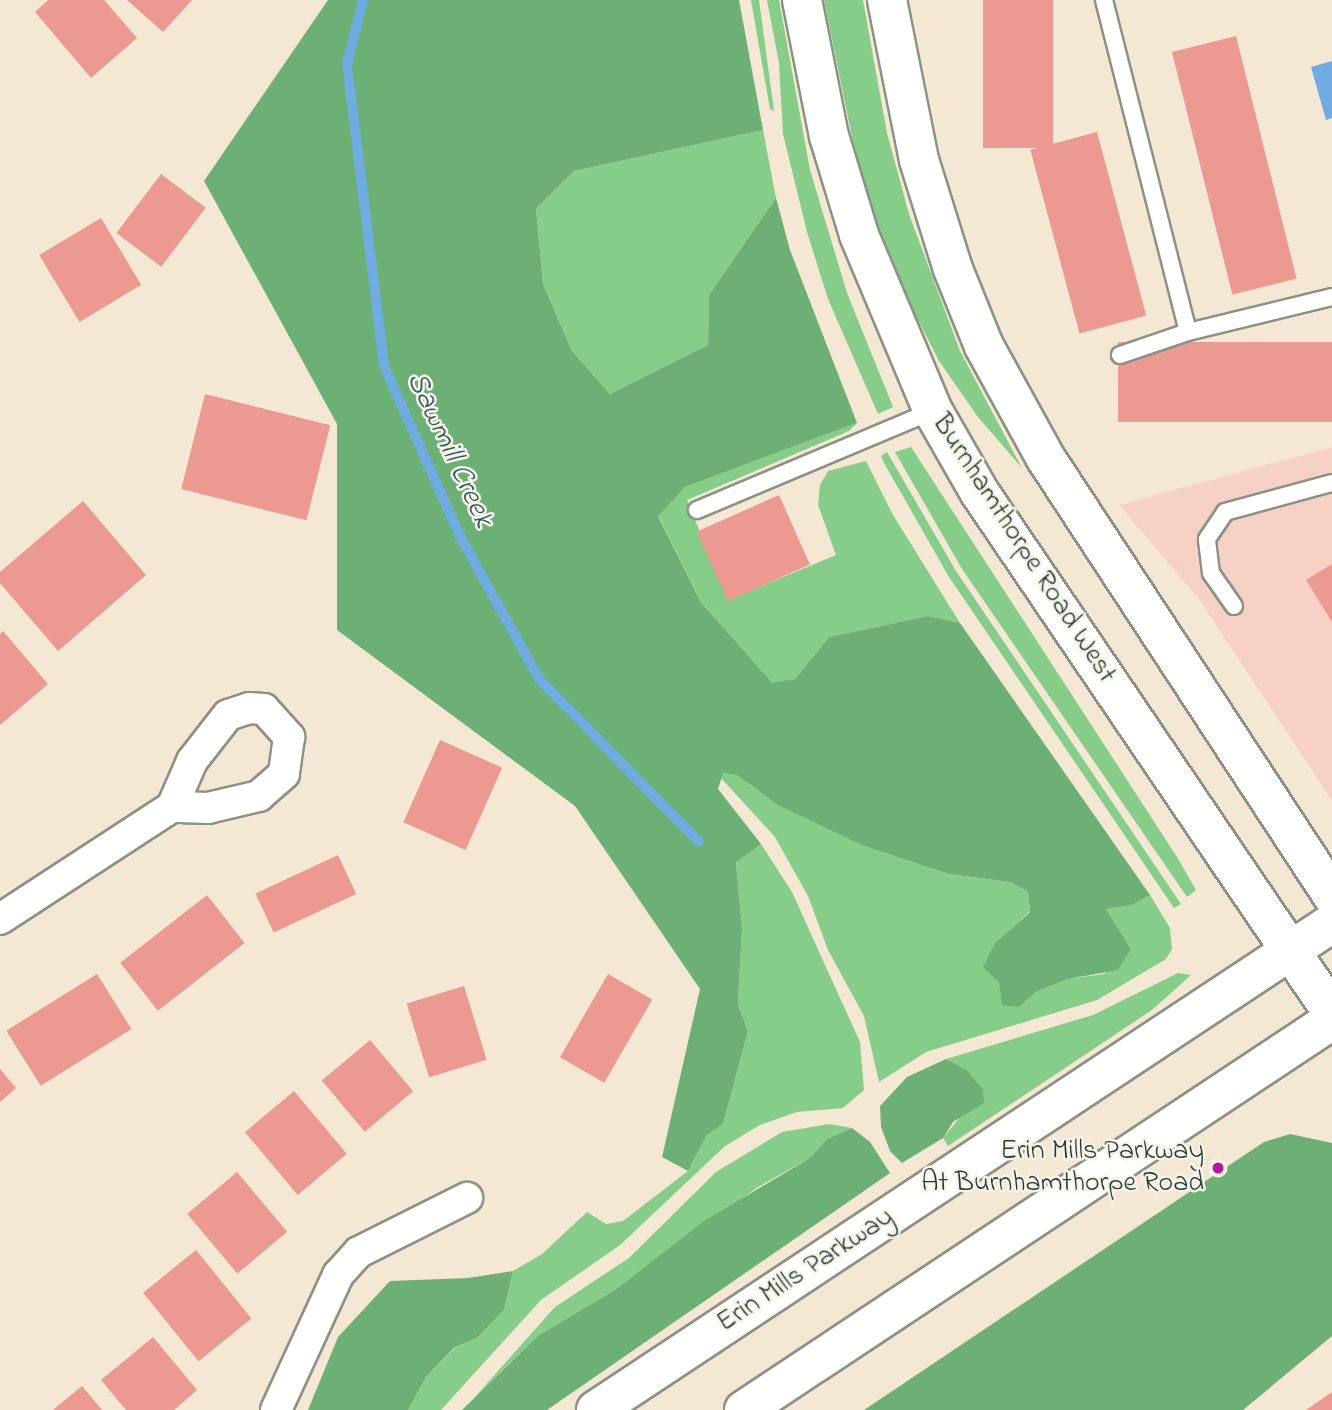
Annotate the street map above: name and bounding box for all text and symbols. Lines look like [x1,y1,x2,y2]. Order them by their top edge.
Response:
water label: Sawmill Creek [397,367,501,533]
street label: Burnhamthorpe Road West [923,408,1123,690]
place label: Erin Mills Parkway At Burnhamthorpe Road [921,1135,1204,1201]
marker: Erin Mills Parkway At Burnhamthorpe Road [1210,1160,1226,1176]
street label: Erin Mills Parkway [711,1201,901,1341]

